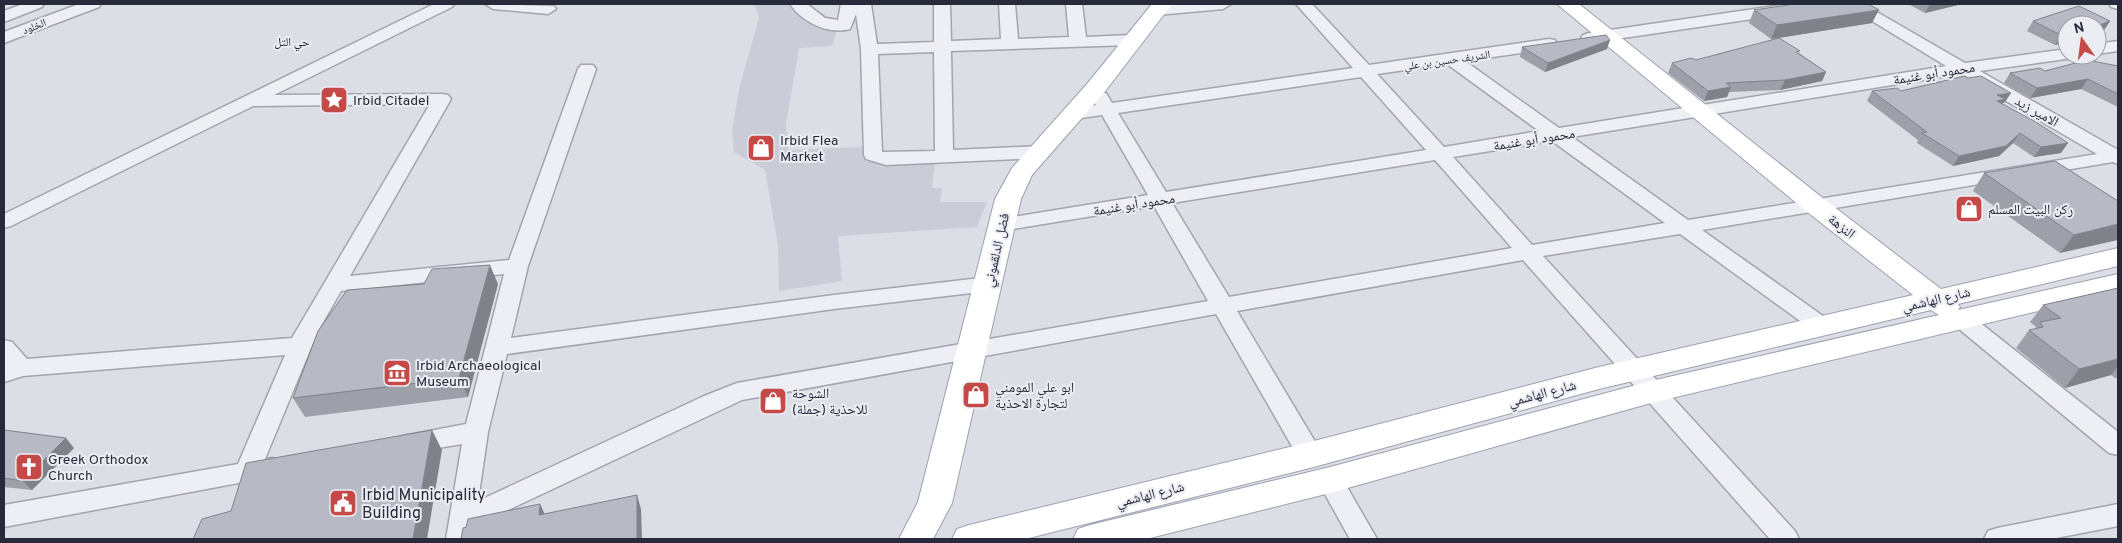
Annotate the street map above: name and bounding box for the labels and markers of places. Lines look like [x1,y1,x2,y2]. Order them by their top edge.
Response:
place icon: Irbid Citadel [319,85,349,115]
place label: Irbid Citadel [353,93,429,110]
shop icon: Irbid Flea Market [746,133,776,163]
place label: Irbid Flea Market [780,133,838,166]
shop icon: ركن البيت المسلم [1954,194,1984,224]
place label: ركن البيت المسلم [1988,202,2073,219]
museum icon: Irbid Archaeological Museum [382,358,412,388]
place label: Irbid Archaeological Museum [416,358,541,391]
shop icon: ابو علي المومني لتجارة الاحذية [961,380,991,410]
place label: ابو علي المومني لتجارة الاحذية [995,380,1074,413]
shop icon: الشوحة للاحذية (جملة) [758,386,788,416]
place label: الشوحة للاحذية (جملة) [792,386,868,419]
church icon: Greek Orthodox Church [14,452,44,482]
place label: Greek Orthodox Church [48,452,148,485]
place label: Irbid Municipality Building [362,486,486,524]
public building icon: Irbid Municipality Building [328,488,358,518]

